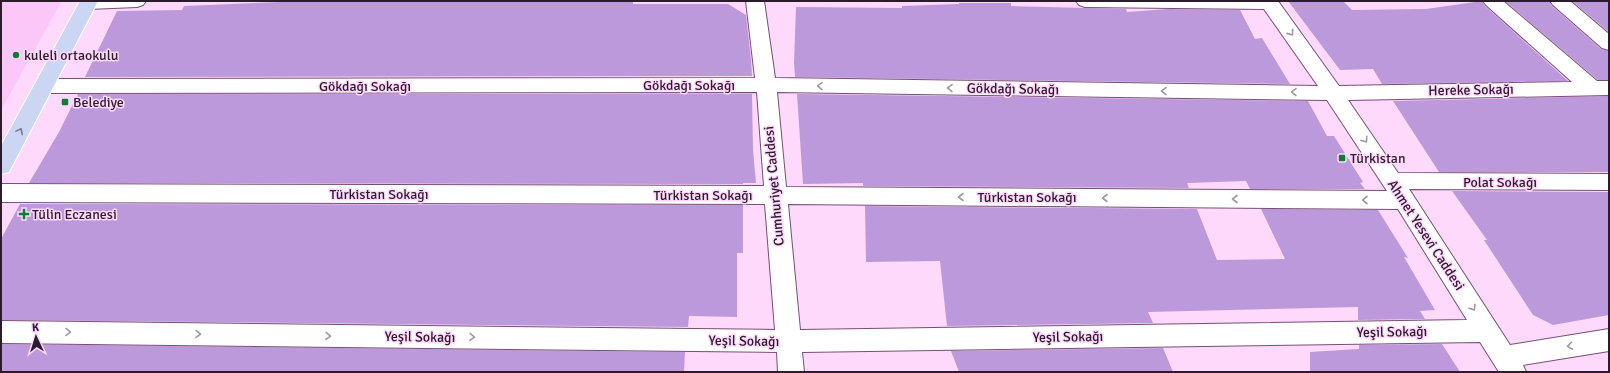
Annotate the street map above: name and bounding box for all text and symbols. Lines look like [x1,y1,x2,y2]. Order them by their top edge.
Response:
one-way arrow [1286,29,1294,36]
place label: kuleli ortaokulu [24,47,118,64]
marker: kuleli ortaokulu [11,50,21,60]
street label: Gökdağı Sokağı [643,77,735,94]
street label: Gökdağı Sokağı [319,78,411,95]
street label: Gökdağı Sokağı [967,80,1059,98]
street label: Hereke Sokağı [1428,81,1514,99]
one-way arrow [817,82,823,90]
one-way arrow [947,84,953,92]
one-way arrow [1161,87,1167,95]
one-way arrow [1291,88,1297,96]
place label: Belediye [73,94,124,111]
marker: Belediye [60,97,70,107]
street label: Cumhuriyet Caddesi [760,125,788,247]
one-way arrow [15,128,22,136]
one-way arrow [1360,136,1367,143]
place label: Türkistan [1350,150,1406,167]
marker: Türkistan [1337,153,1347,163]
street label: Polat Sokağı [1463,174,1537,191]
street label: Ahmet Yesevi Caddesi [1384,176,1468,294]
street label: Türkistan Sokağı [330,186,428,203]
street label: Türkistan Sokağı [654,187,752,204]
street label: Türkistan Sokağı [978,189,1076,206]
one-way arrow [958,193,964,201]
one-way arrow [1102,194,1108,202]
one-way arrow [1232,195,1238,203]
one-way arrow [1362,196,1368,204]
place label: Tülin Eczanesi [32,206,117,223]
marker: Tülin Eczanesi [19,209,29,219]
one-way arrow [1468,304,1475,311]
north arrow [16,317,56,357]
text: K [31,321,39,334]
street label: Yeşil Sokağı [1357,323,1427,341]
one-way arrow [65,328,71,337]
street label: Yeşil Sokağı [385,328,455,346]
street label: Yeşil Sokağı [1033,328,1103,346]
one-way arrow [195,330,201,338]
one-way arrow [325,332,331,340]
street label: Yeşil Sokağı [709,332,779,350]
one-way arrow [469,333,475,341]
one-way arrow [1567,341,1574,350]

